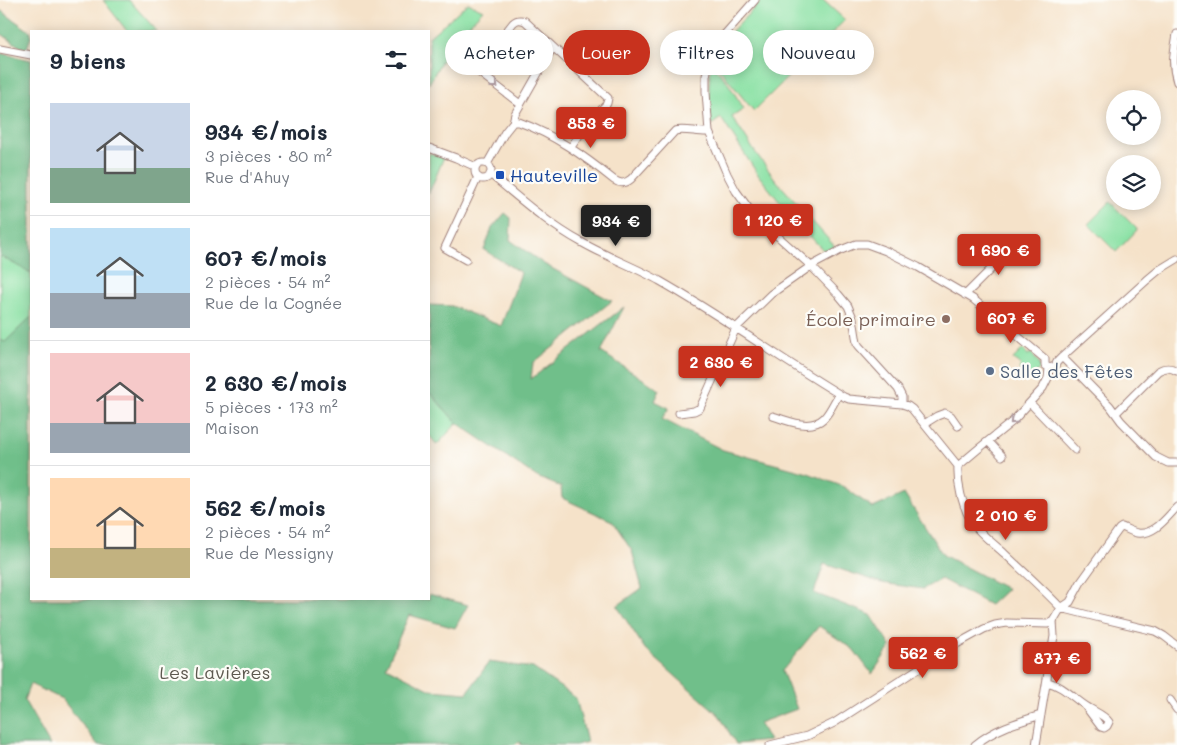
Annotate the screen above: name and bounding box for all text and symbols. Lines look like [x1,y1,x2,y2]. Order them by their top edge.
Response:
chip: Acheter [445,30,553,75]
chip: Louer [563,30,650,75]
chip: Filtres [660,30,753,75]
chip: Nouveau [763,30,874,75]
icon: filters [382,46,410,74]
text: 9 biens [50,47,126,74]
one-way arrow [489,80,498,88]
map controls [1106,90,1161,210]
button: locate [1106,90,1161,145]
pin: 853 € [556,106,626,149]
text: 853 € [567,112,615,133]
text: 934 €/mois [205,118,328,145]
icon: home [90,123,150,183]
text: 3 pièces · 80 m² [205,145,332,166]
button: layers [1106,155,1161,210]
place label: Hauteville [510,163,598,187]
text: Rue d'Ahuy [205,166,290,187]
marker: Hauteville [494,169,506,181]
pin: 934 € [581,204,651,247]
pin: 1 120 € [727,204,819,246]
text: 1 120 € [744,209,802,230]
text: 934 € [592,210,640,231]
pin: 1 690 € [953,234,1045,276]
text: 1 690 € [968,239,1030,260]
text: 607 €/mois [205,244,327,271]
icon: home [90,248,150,308]
text: 2 pièces · 54 m² [205,271,331,292]
text: Rue de la Cognée [205,292,342,313]
pin: 607 € [976,302,1046,344]
place label: École primaire [806,307,936,331]
text: 607 € [987,307,1035,328]
marker: École primaire [940,313,952,325]
pin: 2 630 € [675,346,767,388]
text: 2 630 € [689,351,753,372]
place label: Salle des Fêtes [1000,359,1133,383]
marker: Salle des Fêtes [984,365,996,377]
text: 2 630 €/mois [205,369,347,396]
icon: home [90,373,150,433]
text: 5 pièces · 173 m² [205,396,338,417]
one-way arrow [1009,415,1018,424]
text: Maison [205,417,259,438]
text: 562 €/mois [205,494,326,521]
icon: home [90,498,150,558]
pin: 2 010 € [960,498,1052,541]
text: 2 010 € [975,504,1037,525]
text: 2 pièces · 54 m² [205,521,331,542]
text: Rue de Messigny [205,542,334,563]
pin: 562 € [888,636,958,679]
text: 562 € [900,642,946,663]
pin: 877 € [1022,642,1092,684]
text: 877 € [1034,647,1080,668]
park label: Les Lavières [160,660,270,684]

